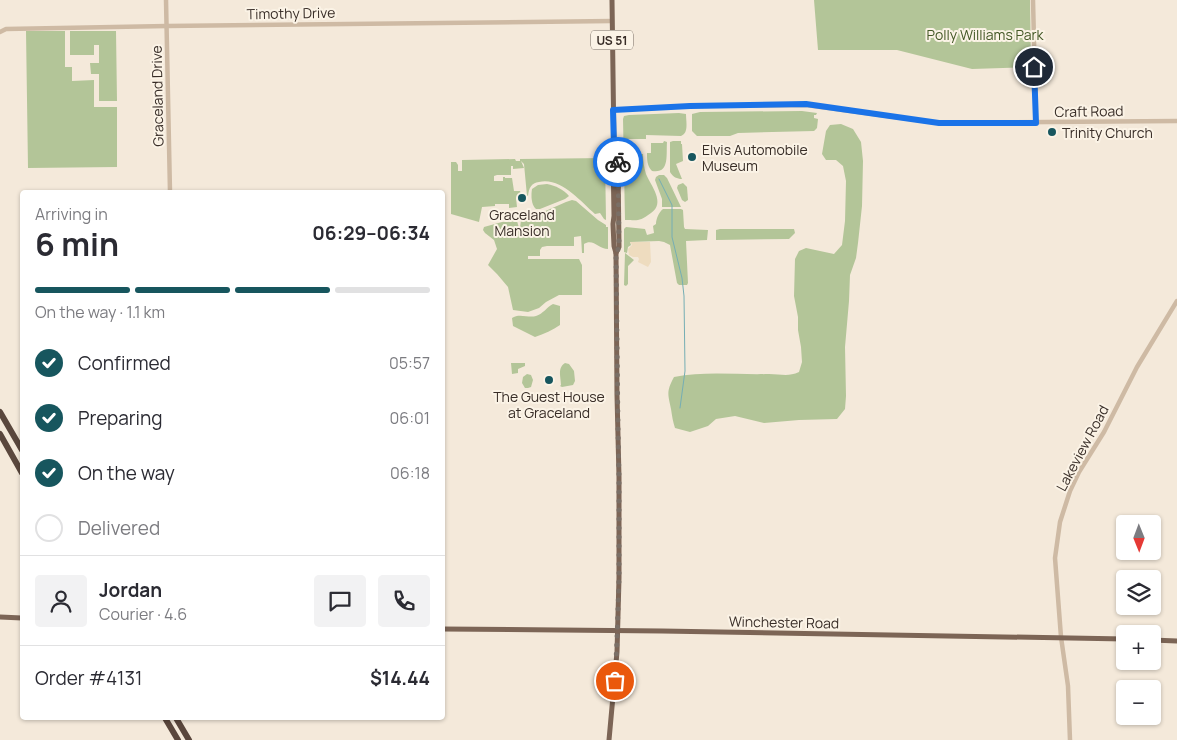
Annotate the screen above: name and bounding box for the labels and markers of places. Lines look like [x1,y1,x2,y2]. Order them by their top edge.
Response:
pin [1013,46,1055,88]
place label: Trinity Church [1062,123,1153,142]
marker: Trinity Church [1046,126,1058,138]
place label: Elvis Automobile Museum [702,140,808,175]
marker: Elvis Automobile Museum [686,151,698,163]
marker: Graceland Mansion [516,192,528,204]
place label: Graceland Mansion [489,205,555,240]
marker: The Guest House at Graceland [543,374,555,386]
place label: The Guest House at Graceland [493,387,605,422]
pin [594,660,636,702]

